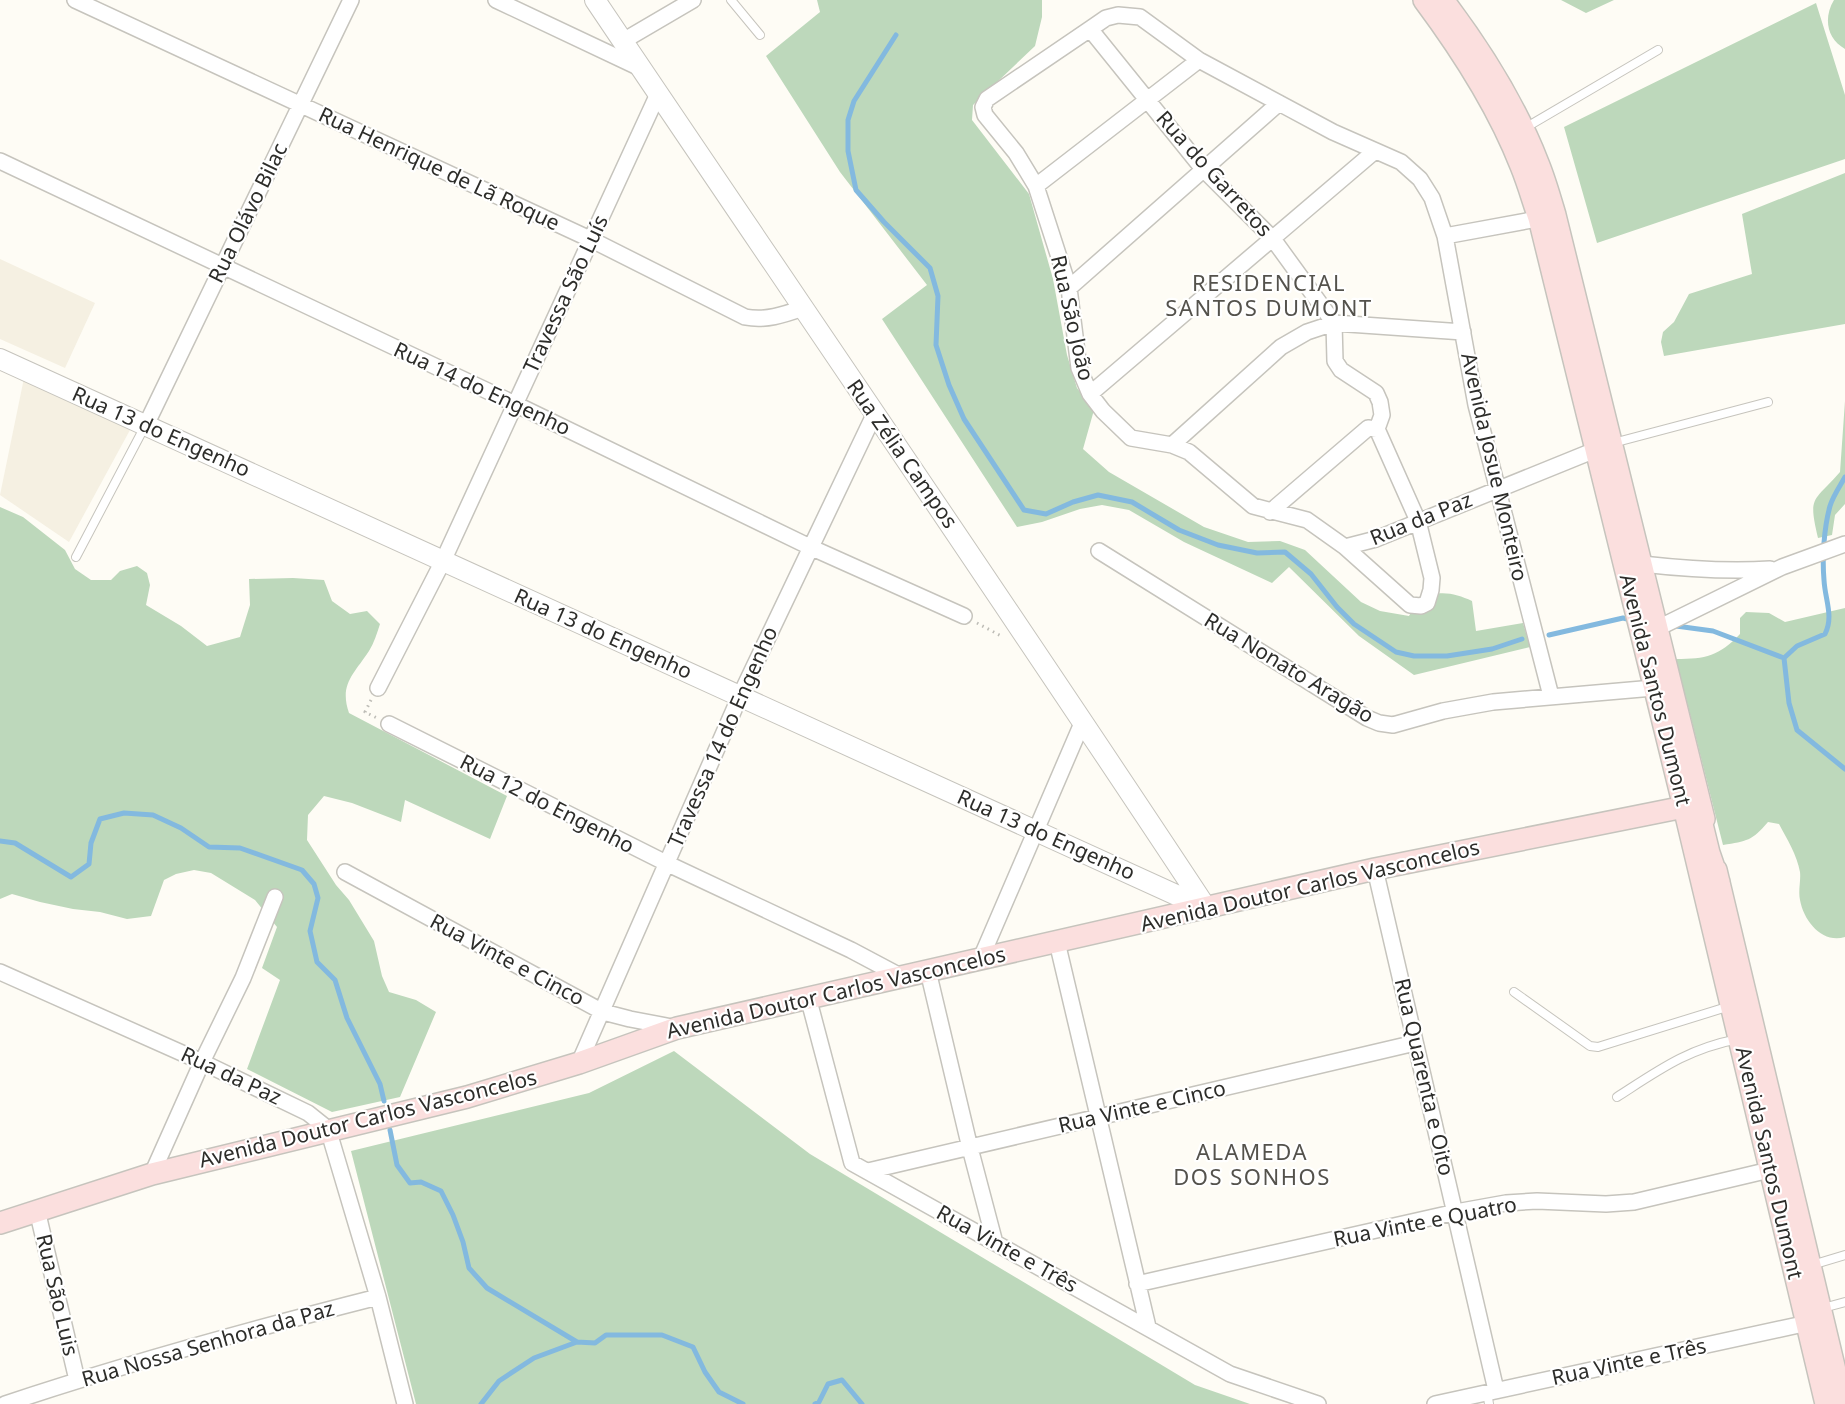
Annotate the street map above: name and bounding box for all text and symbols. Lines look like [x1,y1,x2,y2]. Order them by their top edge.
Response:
street label: Rua Henrique de Lã Roque [314,100,564,236]
street label: Rua do Garretos [1151,104,1279,242]
street label: Rua Olávo Bilac [201,138,293,287]
street label: Travessa São Luís [516,210,614,377]
street label: Rua São João [1045,252,1101,383]
district label: RESIDENCIAL SANTOS DUMONT [1165,267,1373,322]
street label: Rua 14 do Engenho [390,335,575,441]
street label: Avenida Josue Monteiro [1455,350,1535,584]
street label: Rua Zélia Campos [841,373,965,533]
street label: Rua 13 do Engenho [68,379,255,483]
street label: Rua da Paz [1365,485,1476,551]
street label: Avenida Santos Dumont [1614,571,1698,809]
street label: Rua 13 do Engenho [510,581,697,685]
street label: Rua Nonato Aragão [1199,605,1380,729]
street label: Travessa 14 do Engenho [661,622,784,852]
street label: Rua 12 do Engenho [456,747,639,859]
street label: Rua 13 do Engenho [953,782,1140,886]
street label: Avenida Doutor Carlos Vasconcelos [1137,832,1482,938]
street label: Rua Vinte e Cinco [425,907,589,1012]
street label: Avenida Doutor Carlos Vasconcelos [663,939,1008,1045]
street label: Rua Quarenta e Oito [1389,975,1461,1178]
street label: Rua da Paz [177,1040,286,1111]
street label: Avenida Santos Dumont [1730,1044,1810,1282]
street label: Avenida Doutor Carlos Vasconcelos [196,1062,540,1174]
street label: Rua Vinte e Cinco [1055,1073,1228,1139]
district label: ALAMEDA DOS SONHOS [1173,1136,1331,1191]
street label: Rua Vinte e Quatro [1331,1190,1519,1253]
street label: Rua Vinte e Três [932,1198,1083,1298]
street label: Rua São Luis [30,1231,86,1358]
street label: Rua Nossa Senhora da Paz [78,1294,337,1393]
street label: Rua Vinte e Três [1549,1331,1709,1391]

